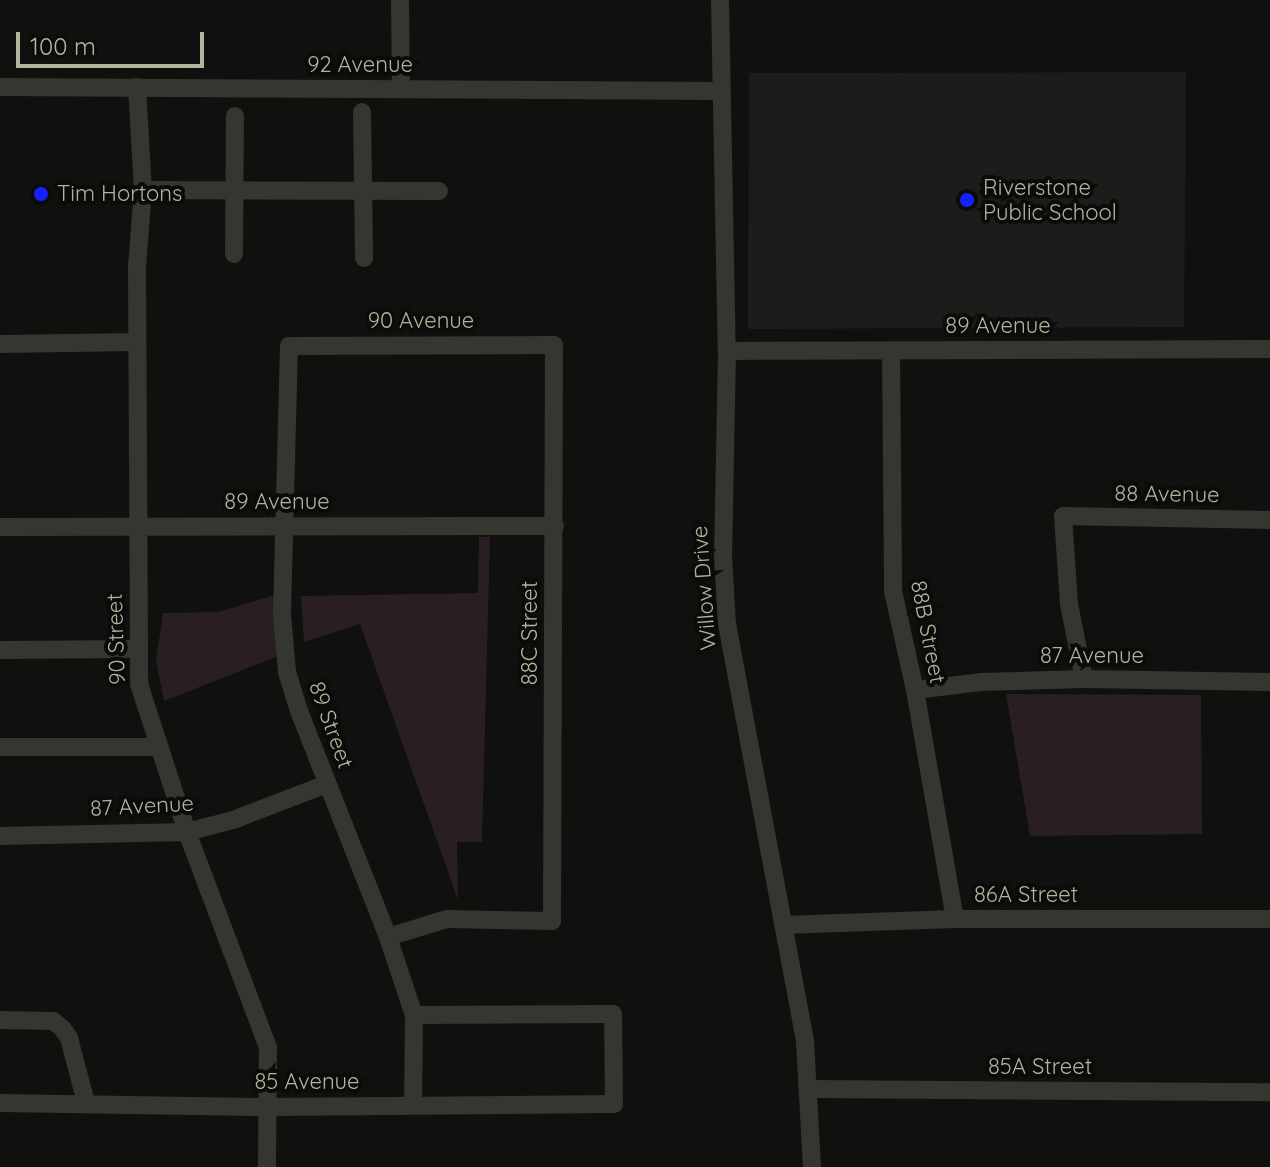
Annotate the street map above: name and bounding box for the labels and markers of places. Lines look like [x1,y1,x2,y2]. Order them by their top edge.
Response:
place label: Riverstone Public School [983,174,1117,226]
place label: Tim Hortons [57,181,182,207]
marker: Tim Hortons [32,185,50,203]
marker: Riverstone Public School [958,191,976,209]

